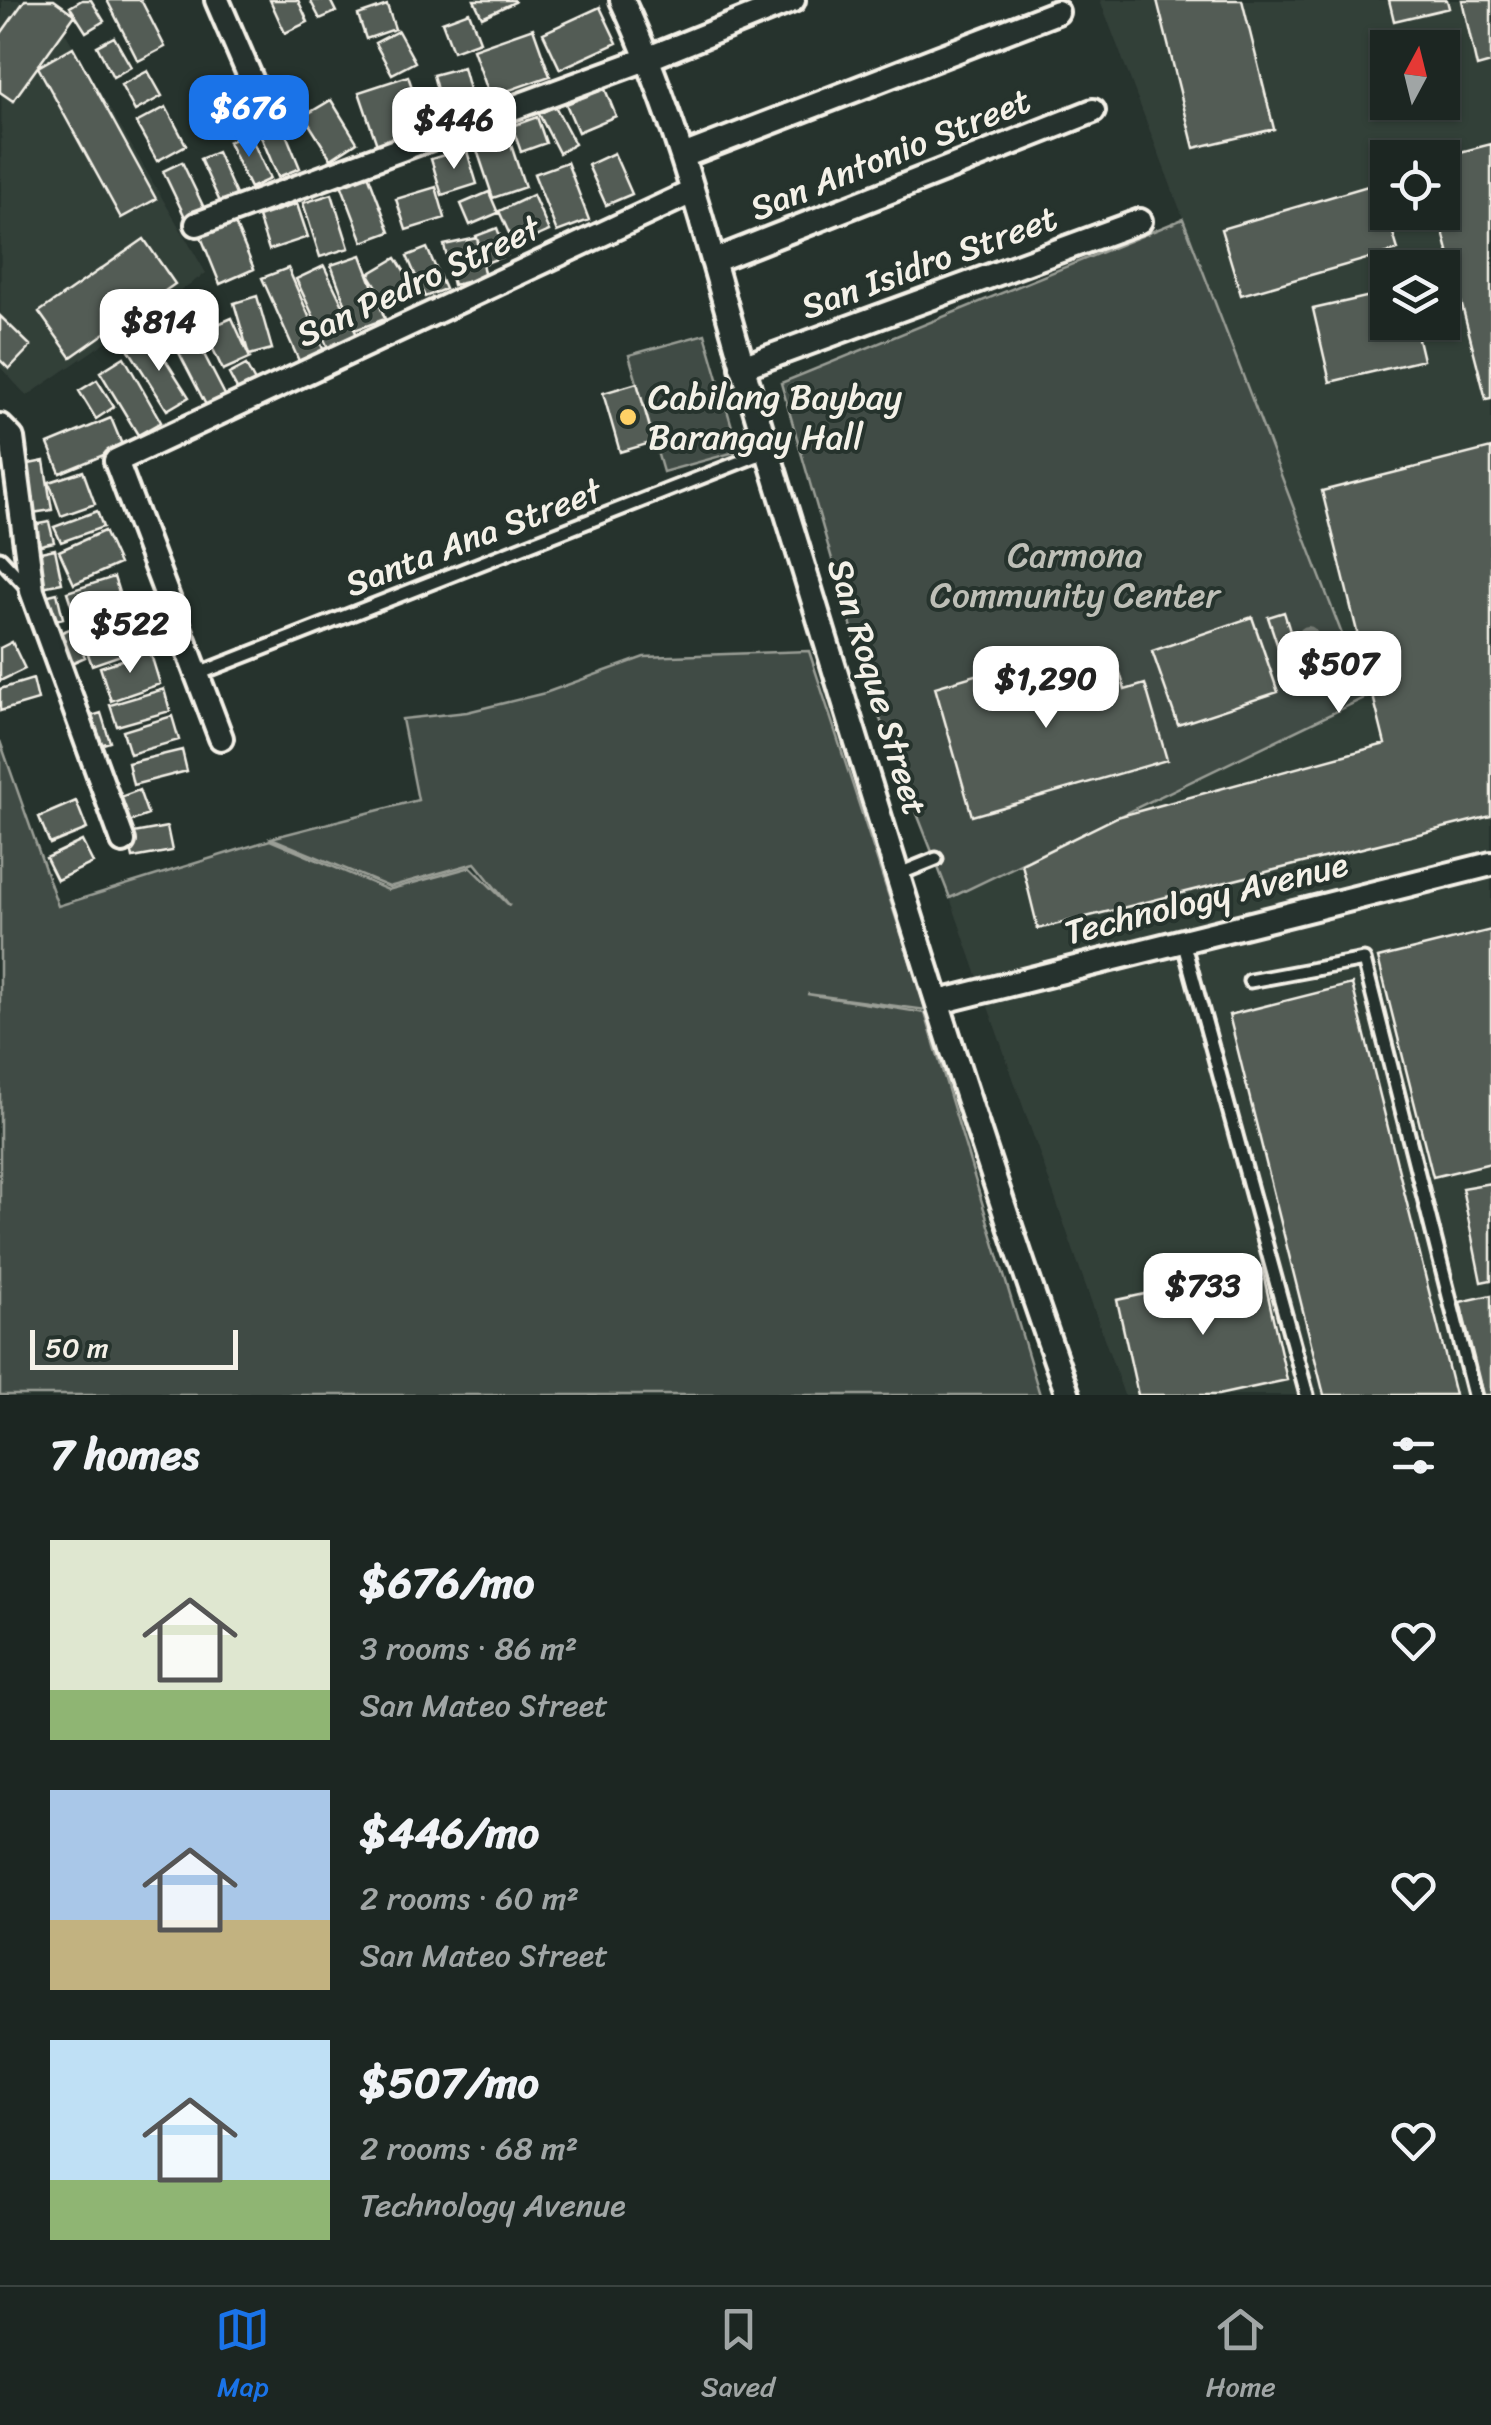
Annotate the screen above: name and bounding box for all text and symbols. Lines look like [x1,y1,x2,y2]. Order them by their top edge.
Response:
north arrow [1370,30,1460,120]
map controls [1370,30,1460,340]
street label: San Antonio Street [740,69,1040,239]
pin: $676 [190,75,308,160]
text: $676 [211,79,287,136]
pin: $446 [395,87,513,172]
text: $446 [414,91,494,148]
button: locate [1370,140,1460,230]
street label: San Isidro Street [792,187,1066,337]
street label: San Pedro Street [285,196,552,365]
button: layers [1370,250,1460,340]
pin: $814 [100,289,218,374]
text: $814 [122,293,196,350]
place label: Cabilang Baybay Barangay Hall [648,366,903,468]
marker: Cabilang Baybay Barangay Hall [617,406,639,428]
street label: Santa Ana Street [336,459,612,614]
park label: Carmona Community Center [930,524,1223,626]
street label: San Roque Street [809,550,947,824]
pin: $522 [71,591,189,676]
text: $522 [91,595,169,652]
pin: $507 [1280,631,1398,716]
text: $507 [1299,635,1379,692]
pin: $1,290 [965,646,1127,731]
text: $1,290 [995,650,1097,707]
street label: Technology Avenue [1058,833,1355,963]
pin: $733 [1144,1253,1262,1338]
text: $733 [1166,1257,1240,1314]
text: 50 m [45,1323,109,1372]
scale bar [30,1325,238,1370]
text: 7 homes [50,1418,199,1492]
icon: filters [1386,1428,1441,1483]
text: $676/mo [360,1546,534,1620]
icon: home [130,1580,250,1700]
icon: heart [1386,1613,1441,1668]
text: 3 rooms · 86 m² [360,1620,577,1677]
text: San Mateo Street [360,1677,608,1734]
text: $446/mo [360,1796,539,1870]
icon: home [130,1830,250,1950]
icon: heart [1386,1863,1441,1918]
text: 2 rooms · 60 m² [360,1870,579,1927]
text: San Mateo Street [360,1927,608,1984]
text: $507/mo [360,2046,539,2120]
icon: home [130,2080,250,2200]
icon: heart [1386,2113,1441,2168]
text: 2 rooms · 68 m² [360,2120,578,2177]
text: Technology Avenue [360,2177,626,2234]
tab: Map [215,2302,270,2411]
tab: Saved [701,2302,775,2411]
tab: Home [1206,2302,1276,2411]

